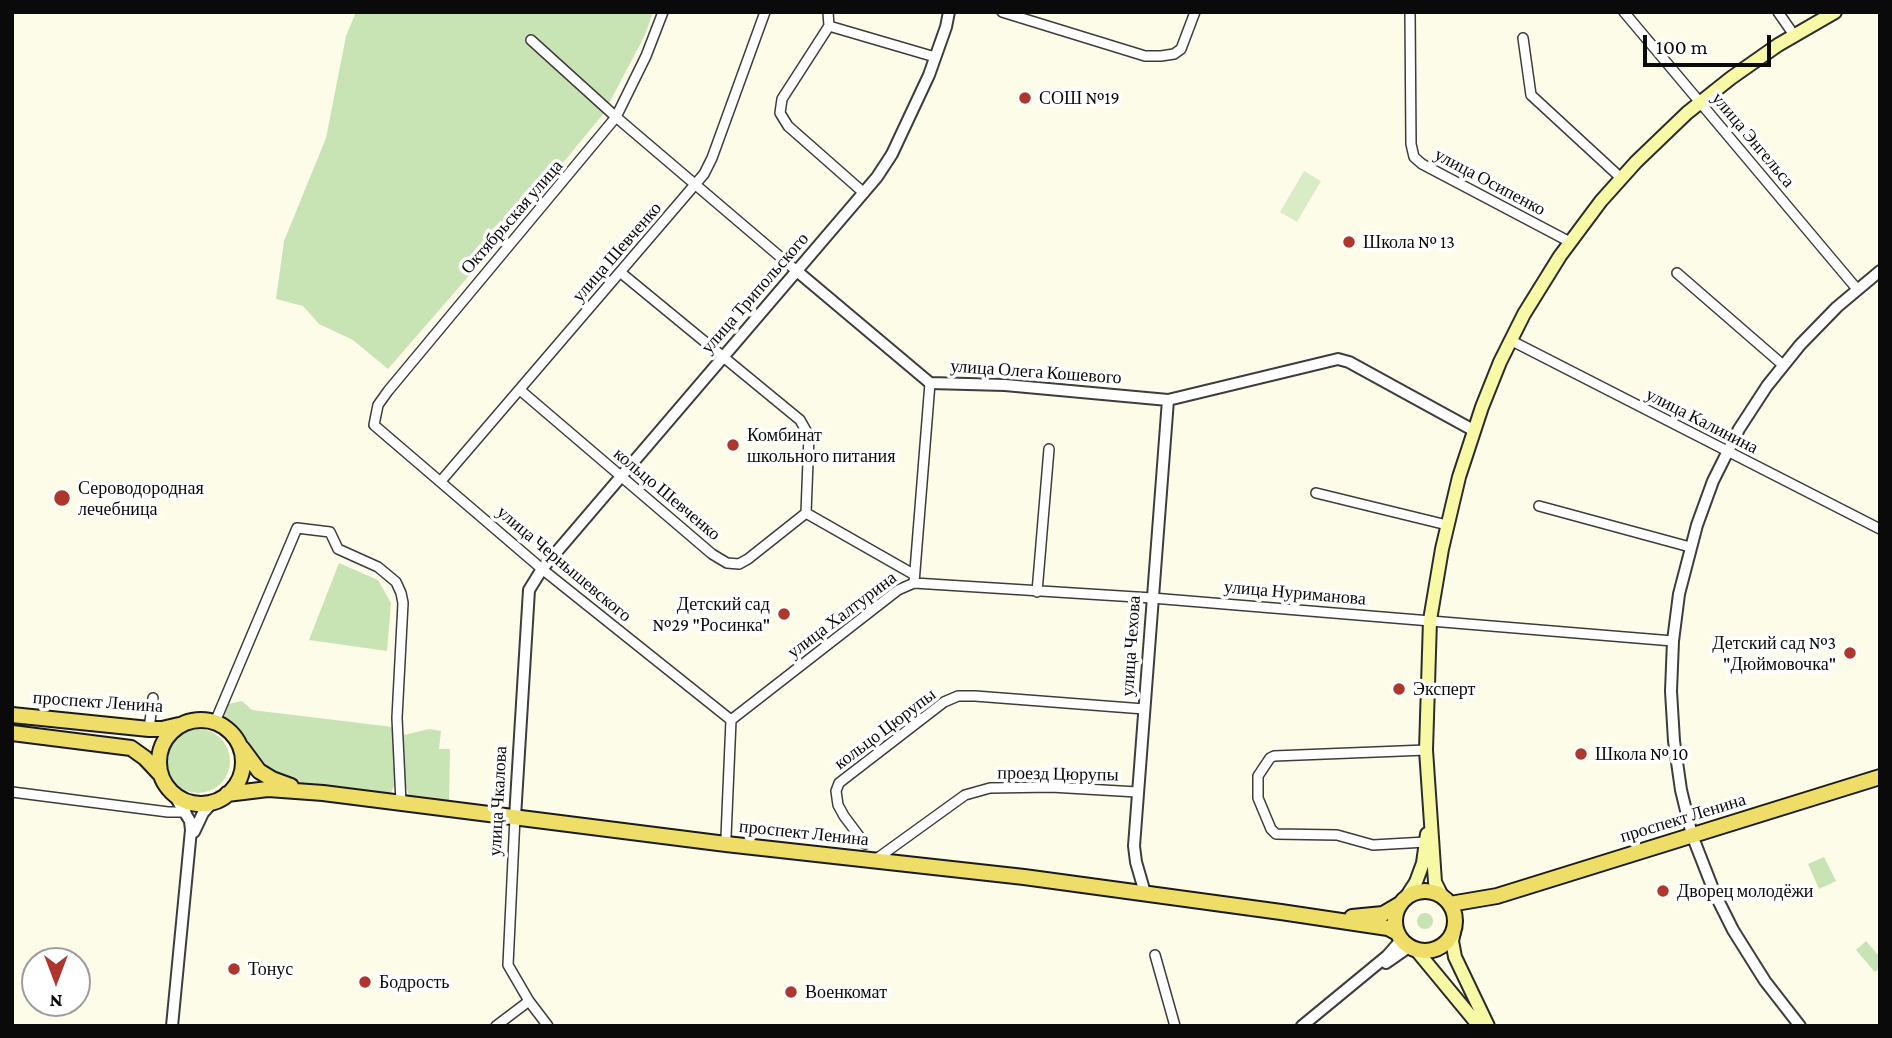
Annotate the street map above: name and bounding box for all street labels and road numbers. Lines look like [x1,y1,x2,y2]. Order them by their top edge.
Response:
street label: улица Энгельса [1707,88,1799,192]
street label: улица Осипенко [1431,144,1549,220]
street label: Октябрьская улица [457,155,567,279]
street label: улица Шевченко [568,198,666,306]
street label: улица Трипольского [697,228,813,358]
street label: улица Олега Кошевого [950,355,1122,389]
street label: улица Калинина [1642,383,1762,459]
street label: кольцо Шевченко [609,443,725,545]
street label: улица Чернышевского [492,501,636,627]
street label: улица Халтурина [783,567,901,663]
street label: улица Нуриманова [1223,576,1367,610]
street label: улица Чехова [1117,595,1145,697]
street label: кольцо Цюрупы [830,684,940,774]
street label: проспект Ленина [32,687,164,717]
street label: улица Чкалова [484,745,512,857]
street label: проезд Цюрупы [997,762,1119,786]
street label: проспект Ленина [1617,789,1749,847]
street label: проспект Ленина [738,815,870,851]

